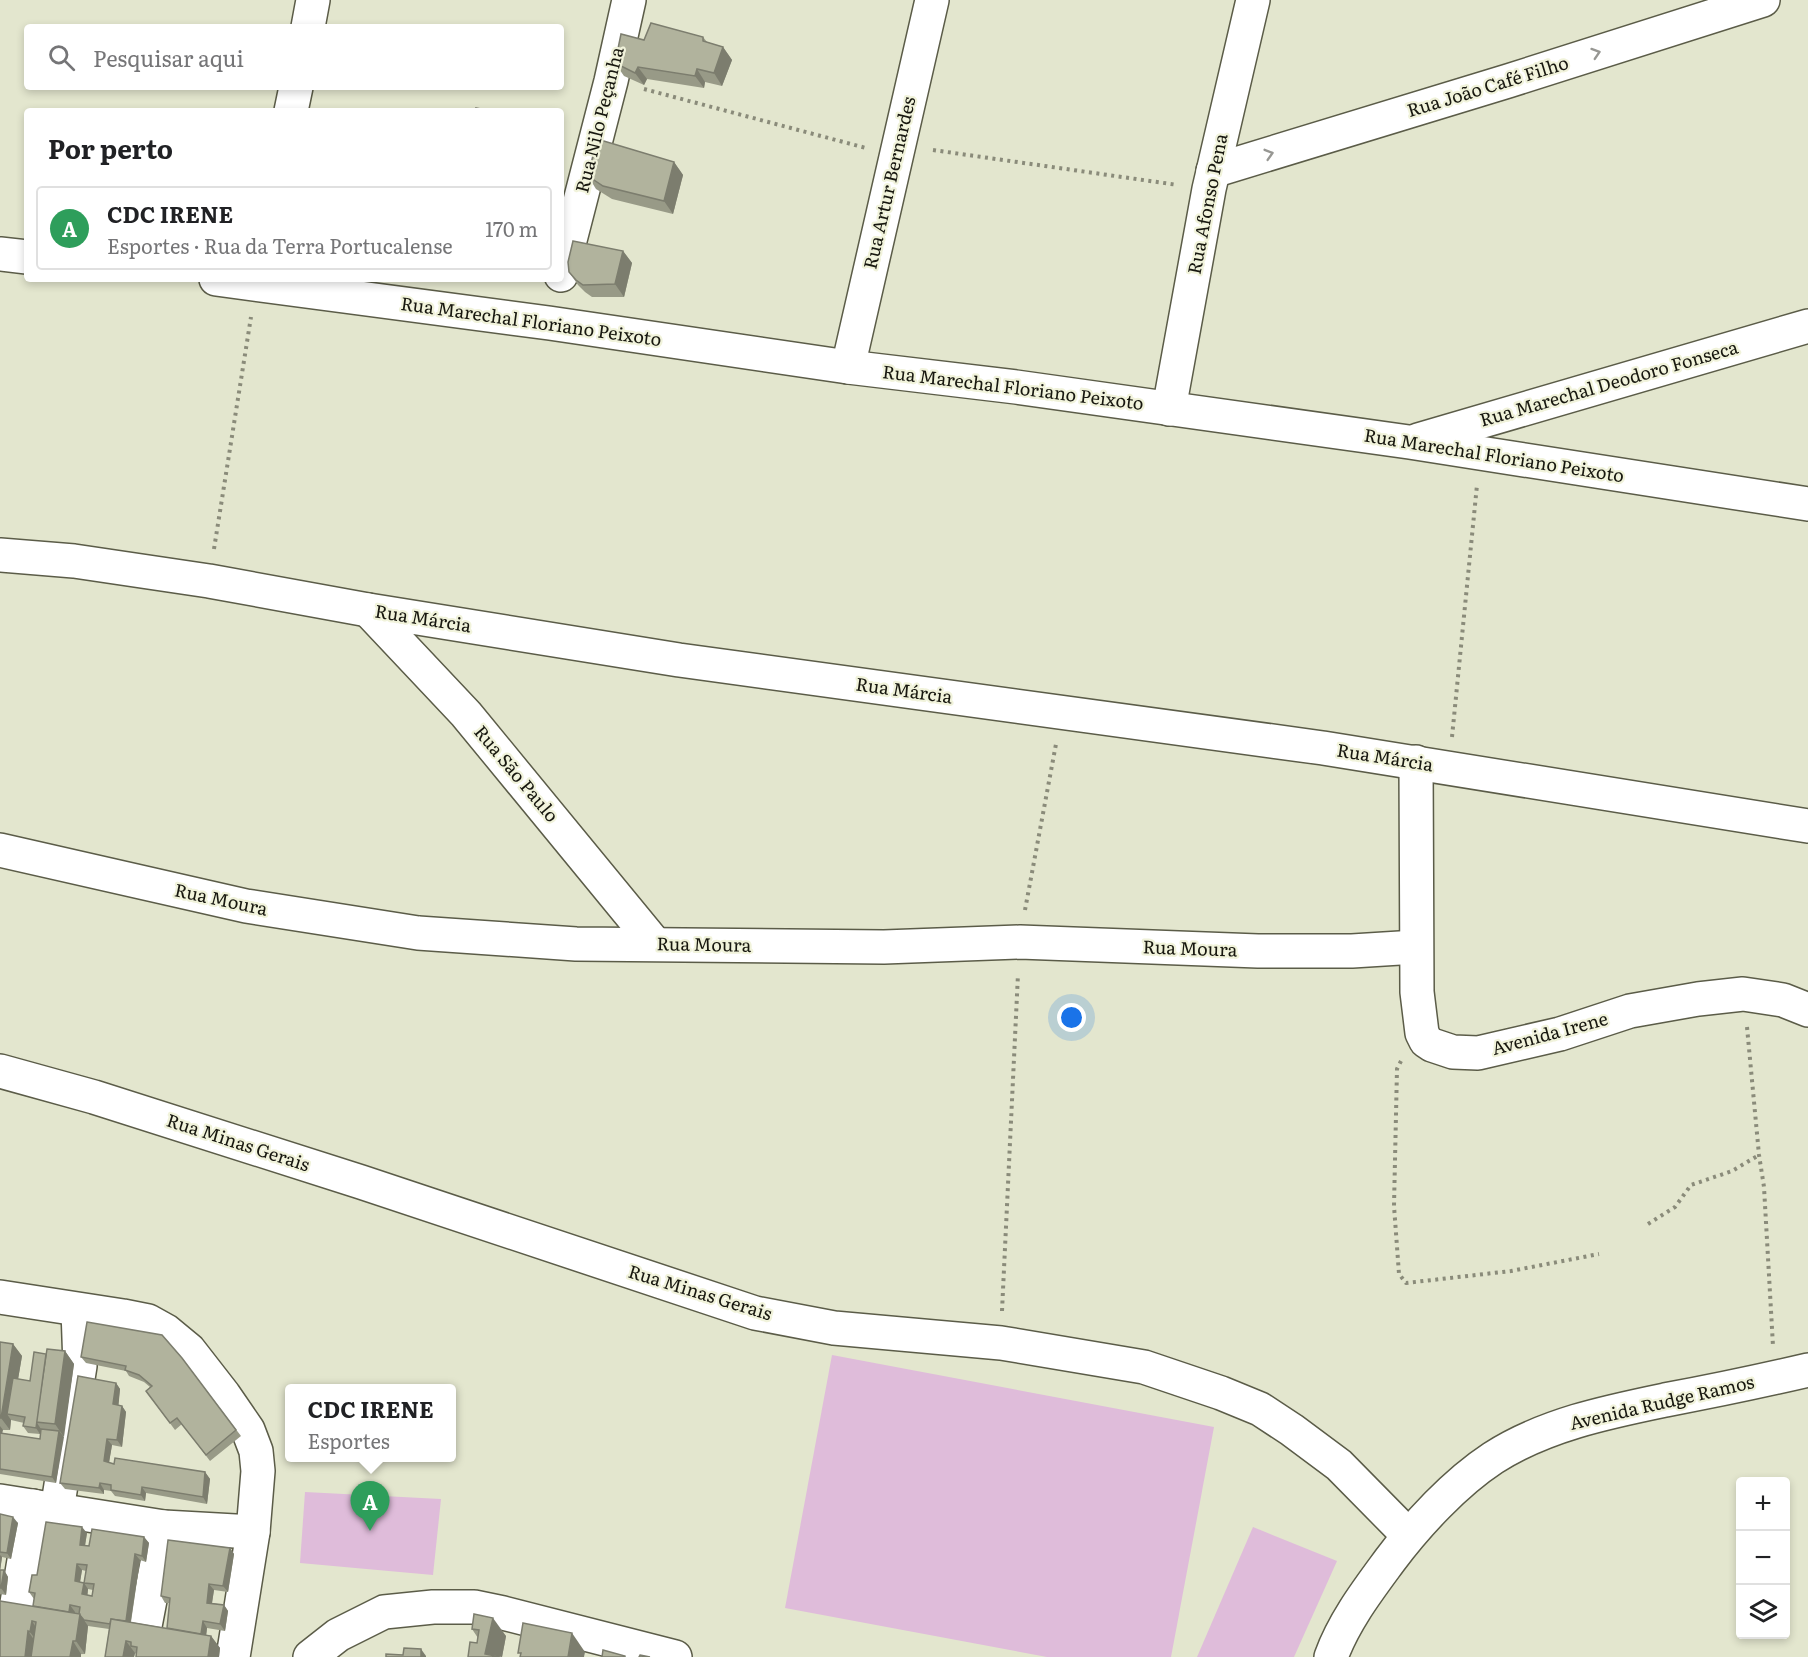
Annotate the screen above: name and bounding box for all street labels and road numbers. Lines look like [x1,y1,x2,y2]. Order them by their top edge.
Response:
street label: Rua Nilo Peçanha [567,43,630,196]
street label: Rua João Café Filho [1403,48,1572,123]
street label: Rua Artur Bernardes [856,94,922,272]
street label: Rua Afonso Pena [1180,131,1233,276]
street label: Rua Marechal Floriano Peixoto [399,289,663,352]
street label: Rua Marechal Deodoro Fonseca [1476,333,1741,432]
street label: Rua Marechal Floriano Peixoto [881,357,1145,416]
street label: Rua Marechal Floriano Peixoto [1362,421,1626,488]
street label: Rua Márcia [373,597,474,638]
street label: Rua Márcia [854,669,954,710]
street label: Rua São Paulo [469,719,566,827]
street label: Rua Márcia [1335,736,1436,777]
street label: Rua Moura [172,875,271,922]
street label: Rua Moura [656,929,752,958]
street label: Rua Moura [1142,932,1238,963]
street label: Avenida Irene [1489,1004,1611,1061]
street label: Rua Minas Gerais [163,1106,314,1177]
street label: Rua Minas Gerais [625,1257,776,1326]
street label: Avenida Rudge Ramos [1567,1367,1757,1436]

